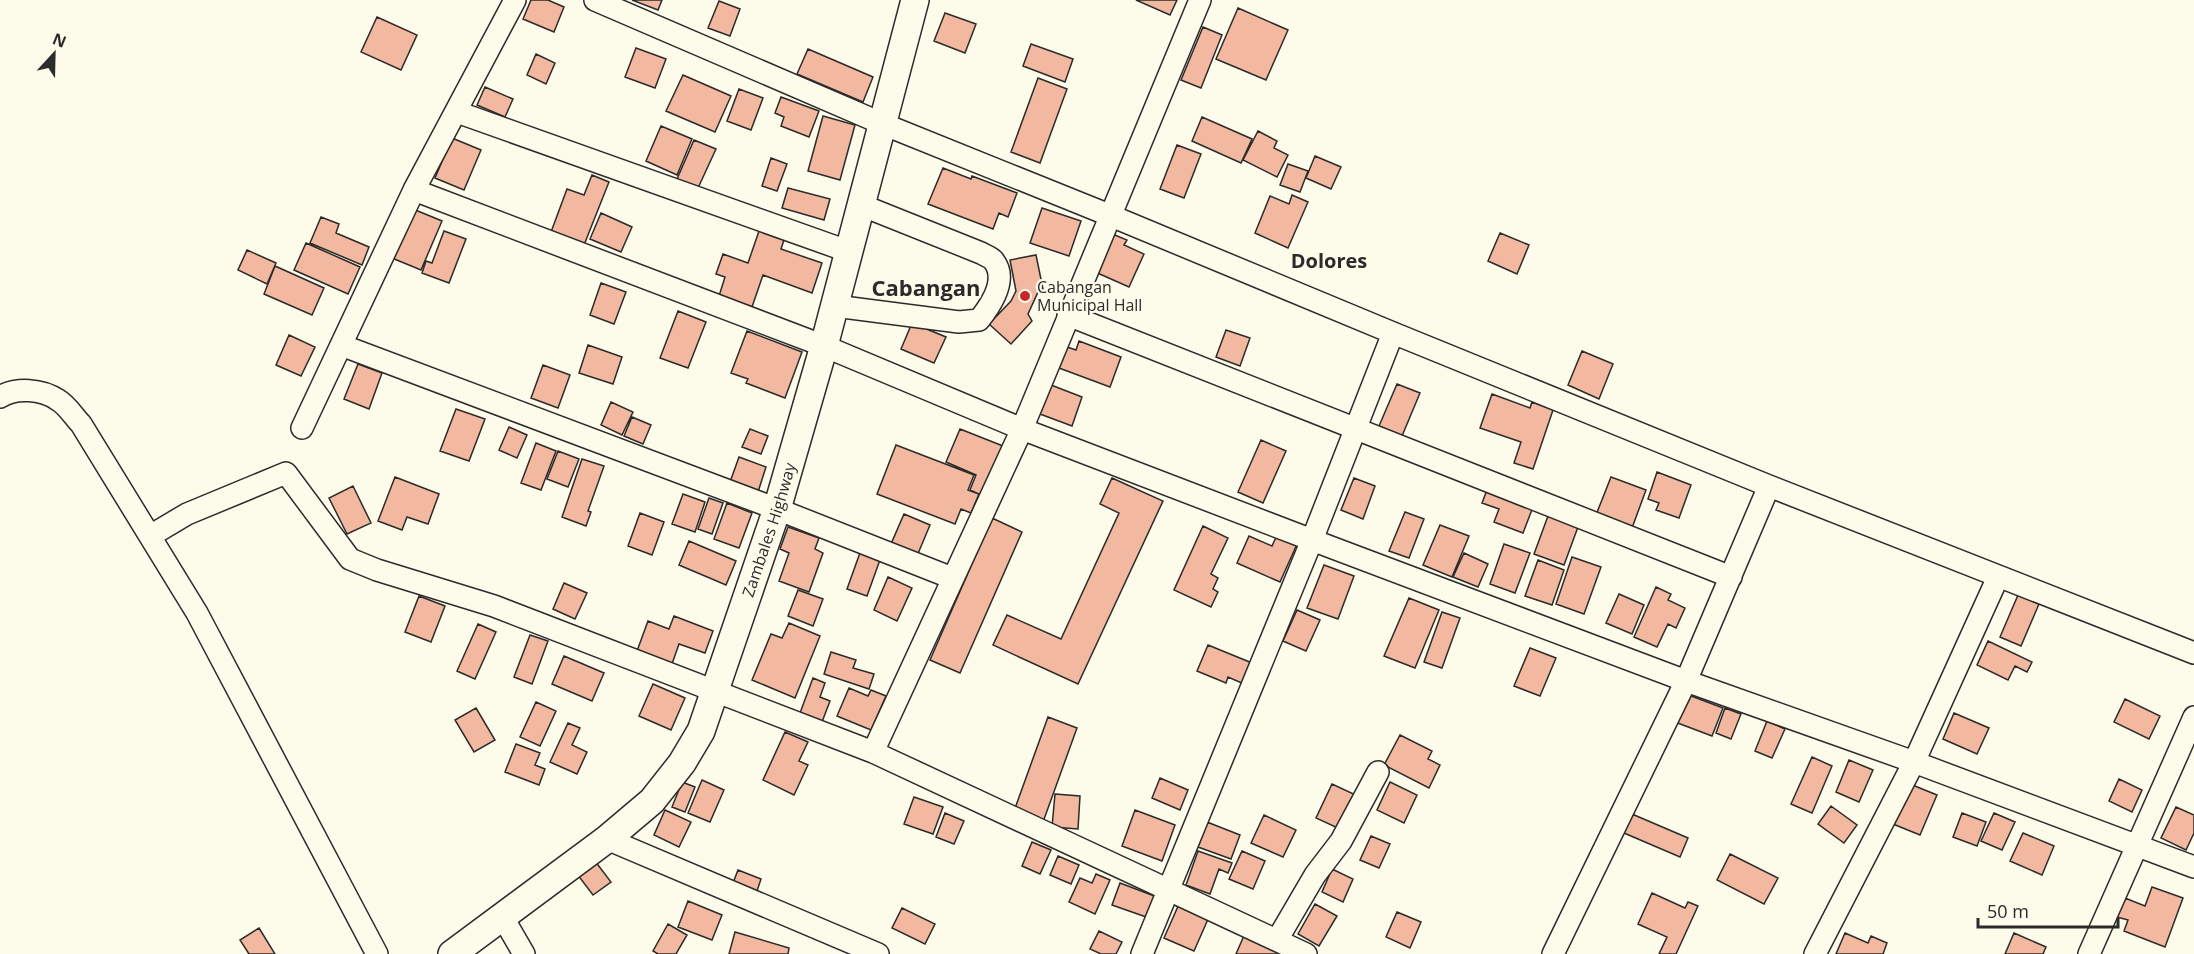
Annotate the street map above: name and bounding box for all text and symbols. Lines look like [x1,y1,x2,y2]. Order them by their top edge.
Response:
north arrow [24,24,84,84]
text: N [49,27,70,53]
district label: Dolores [1291,247,1367,274]
district label: Cabangan [871,272,981,302]
place label: Cabangan Municipal Hall [1037,276,1142,316]
marker: Cabangan Municipal Hall [1018,289,1032,303]
street label: Zambales Highway [737,459,801,600]
scale bar [1978,891,2118,929]
text: 50 m [1987,899,2029,923]

